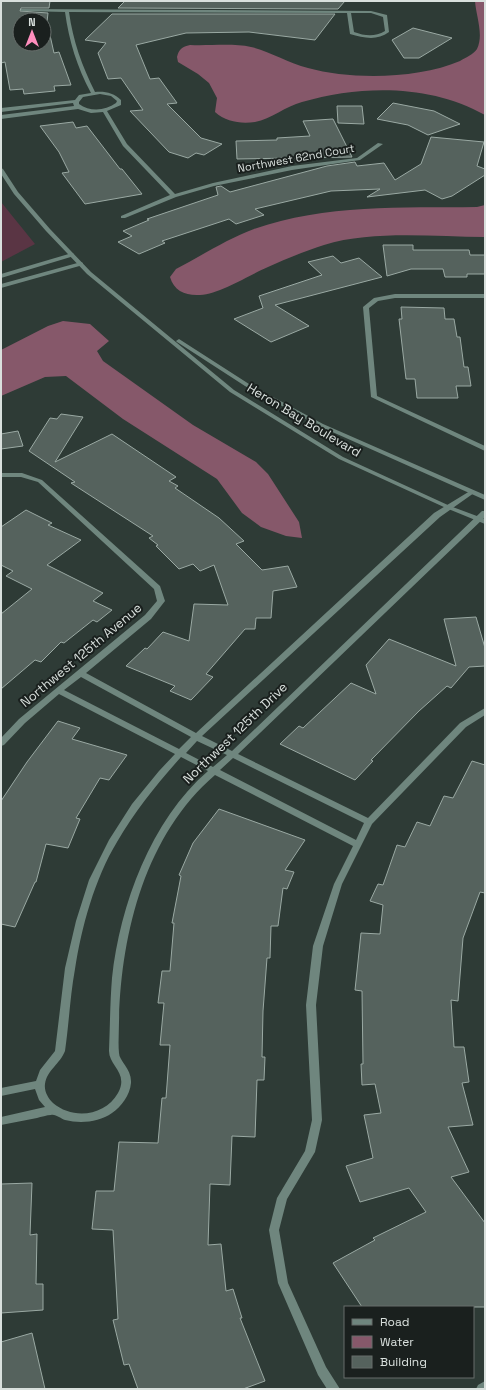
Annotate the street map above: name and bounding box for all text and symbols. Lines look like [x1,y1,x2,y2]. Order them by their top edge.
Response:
north arrow [12,12,52,52]
text: N [28,15,36,29]
street label: Northwest 62nd Court [236,141,356,175]
street label: Heron Bay Boulevard [244,379,364,461]
street label: Northwest 125th Avenue [17,599,145,711]
street label: Northwest 125th Drive [179,679,291,787]
legend [344,1306,474,1378]
text: Road [380,1314,409,1330]
text: Water [380,1334,414,1350]
text: Building [380,1354,427,1370]

